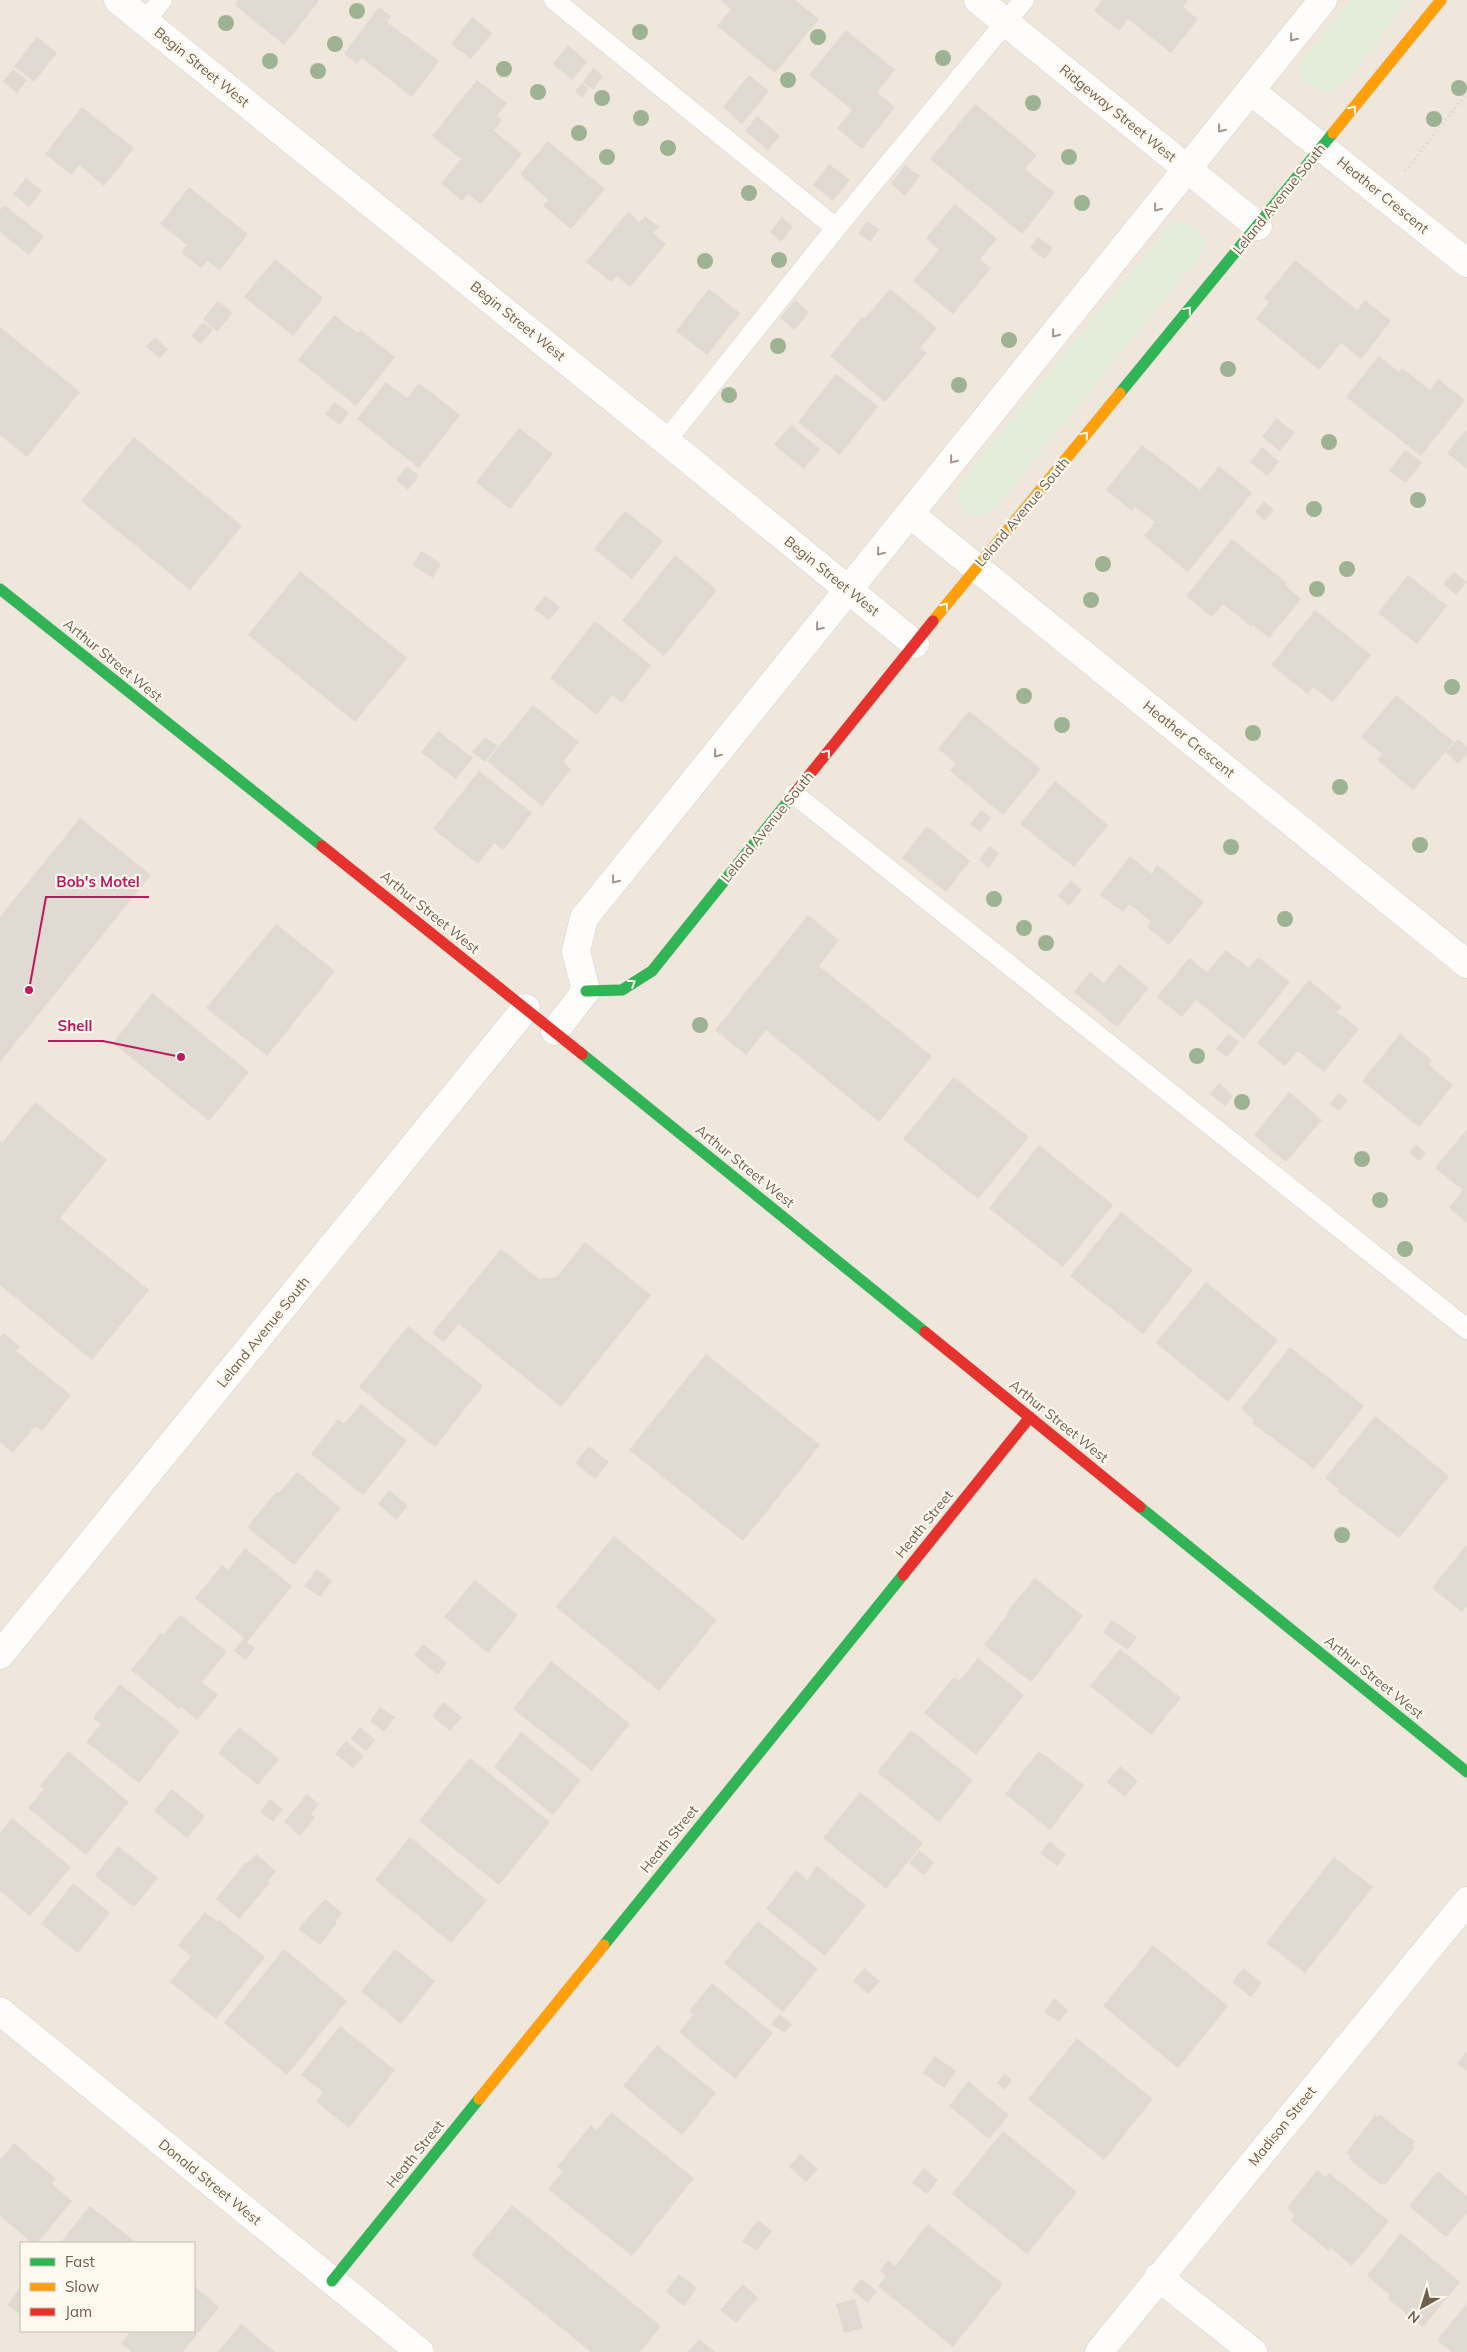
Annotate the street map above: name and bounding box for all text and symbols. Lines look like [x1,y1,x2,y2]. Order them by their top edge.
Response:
street label: Begin Street West [151,23,253,111]
one-way arrow [1291,32,1299,41]
street label: Ridgeway Street West [1056,60,1180,166]
one-way arrow [1348,105,1357,114]
one-way arrow [1217,123,1226,132]
street label: Leland Avenue South [1229,140,1329,258]
street label: Heather Crescent [1333,152,1433,238]
one-way arrow [1154,202,1163,211]
street label: Begin Street West [467,277,569,365]
one-way arrow [1183,307,1191,316]
one-way arrow [1053,328,1061,337]
one-way arrow [1079,432,1087,441]
street label: Leland Avenue South [971,454,1073,570]
one-way arrow [950,455,959,464]
street label: Begin Street West [781,532,883,620]
one-way arrow [877,546,885,555]
one-way arrow [939,603,947,612]
street label: Arthur Street West [60,615,166,705]
one-way arrow [816,621,824,630]
street label: Heather Crescent [1139,696,1239,782]
one-way arrow [714,748,722,757]
one-way arrow [821,750,829,759]
street label: Leland Avenue South [717,768,817,886]
callout: Bob's Motel [46,867,149,897]
street label: Arthur Street West [377,867,483,957]
text: Bob's Motel [56,872,140,891]
one-way arrow [612,874,620,883]
one-way arrow [627,980,636,990]
callout: Shell [48,1011,103,1041]
text: Shell [58,1016,92,1035]
street label: Arthur Street West [692,1121,798,1211]
street label: Leland Avenue South [213,1273,313,1391]
street label: Arthur Street West [1006,1376,1112,1466]
street label: Heath Street [891,1486,957,1562]
street label: Arthur Street West [1321,1632,1427,1722]
street label: Heath Street [636,1801,702,1877]
street label: Madison Street [1244,2082,1320,2170]
street label: Heath Street [382,2116,448,2192]
street label: Donald Street West [155,2135,265,2229]
legend [20,2242,195,2332]
text: Fast [65,2252,95,2271]
text: Slow [65,2277,99,2296]
north arrow [1397,2282,1447,2332]
text: Jam [65,2302,92,2321]
text: N [1404,2307,1424,2327]

